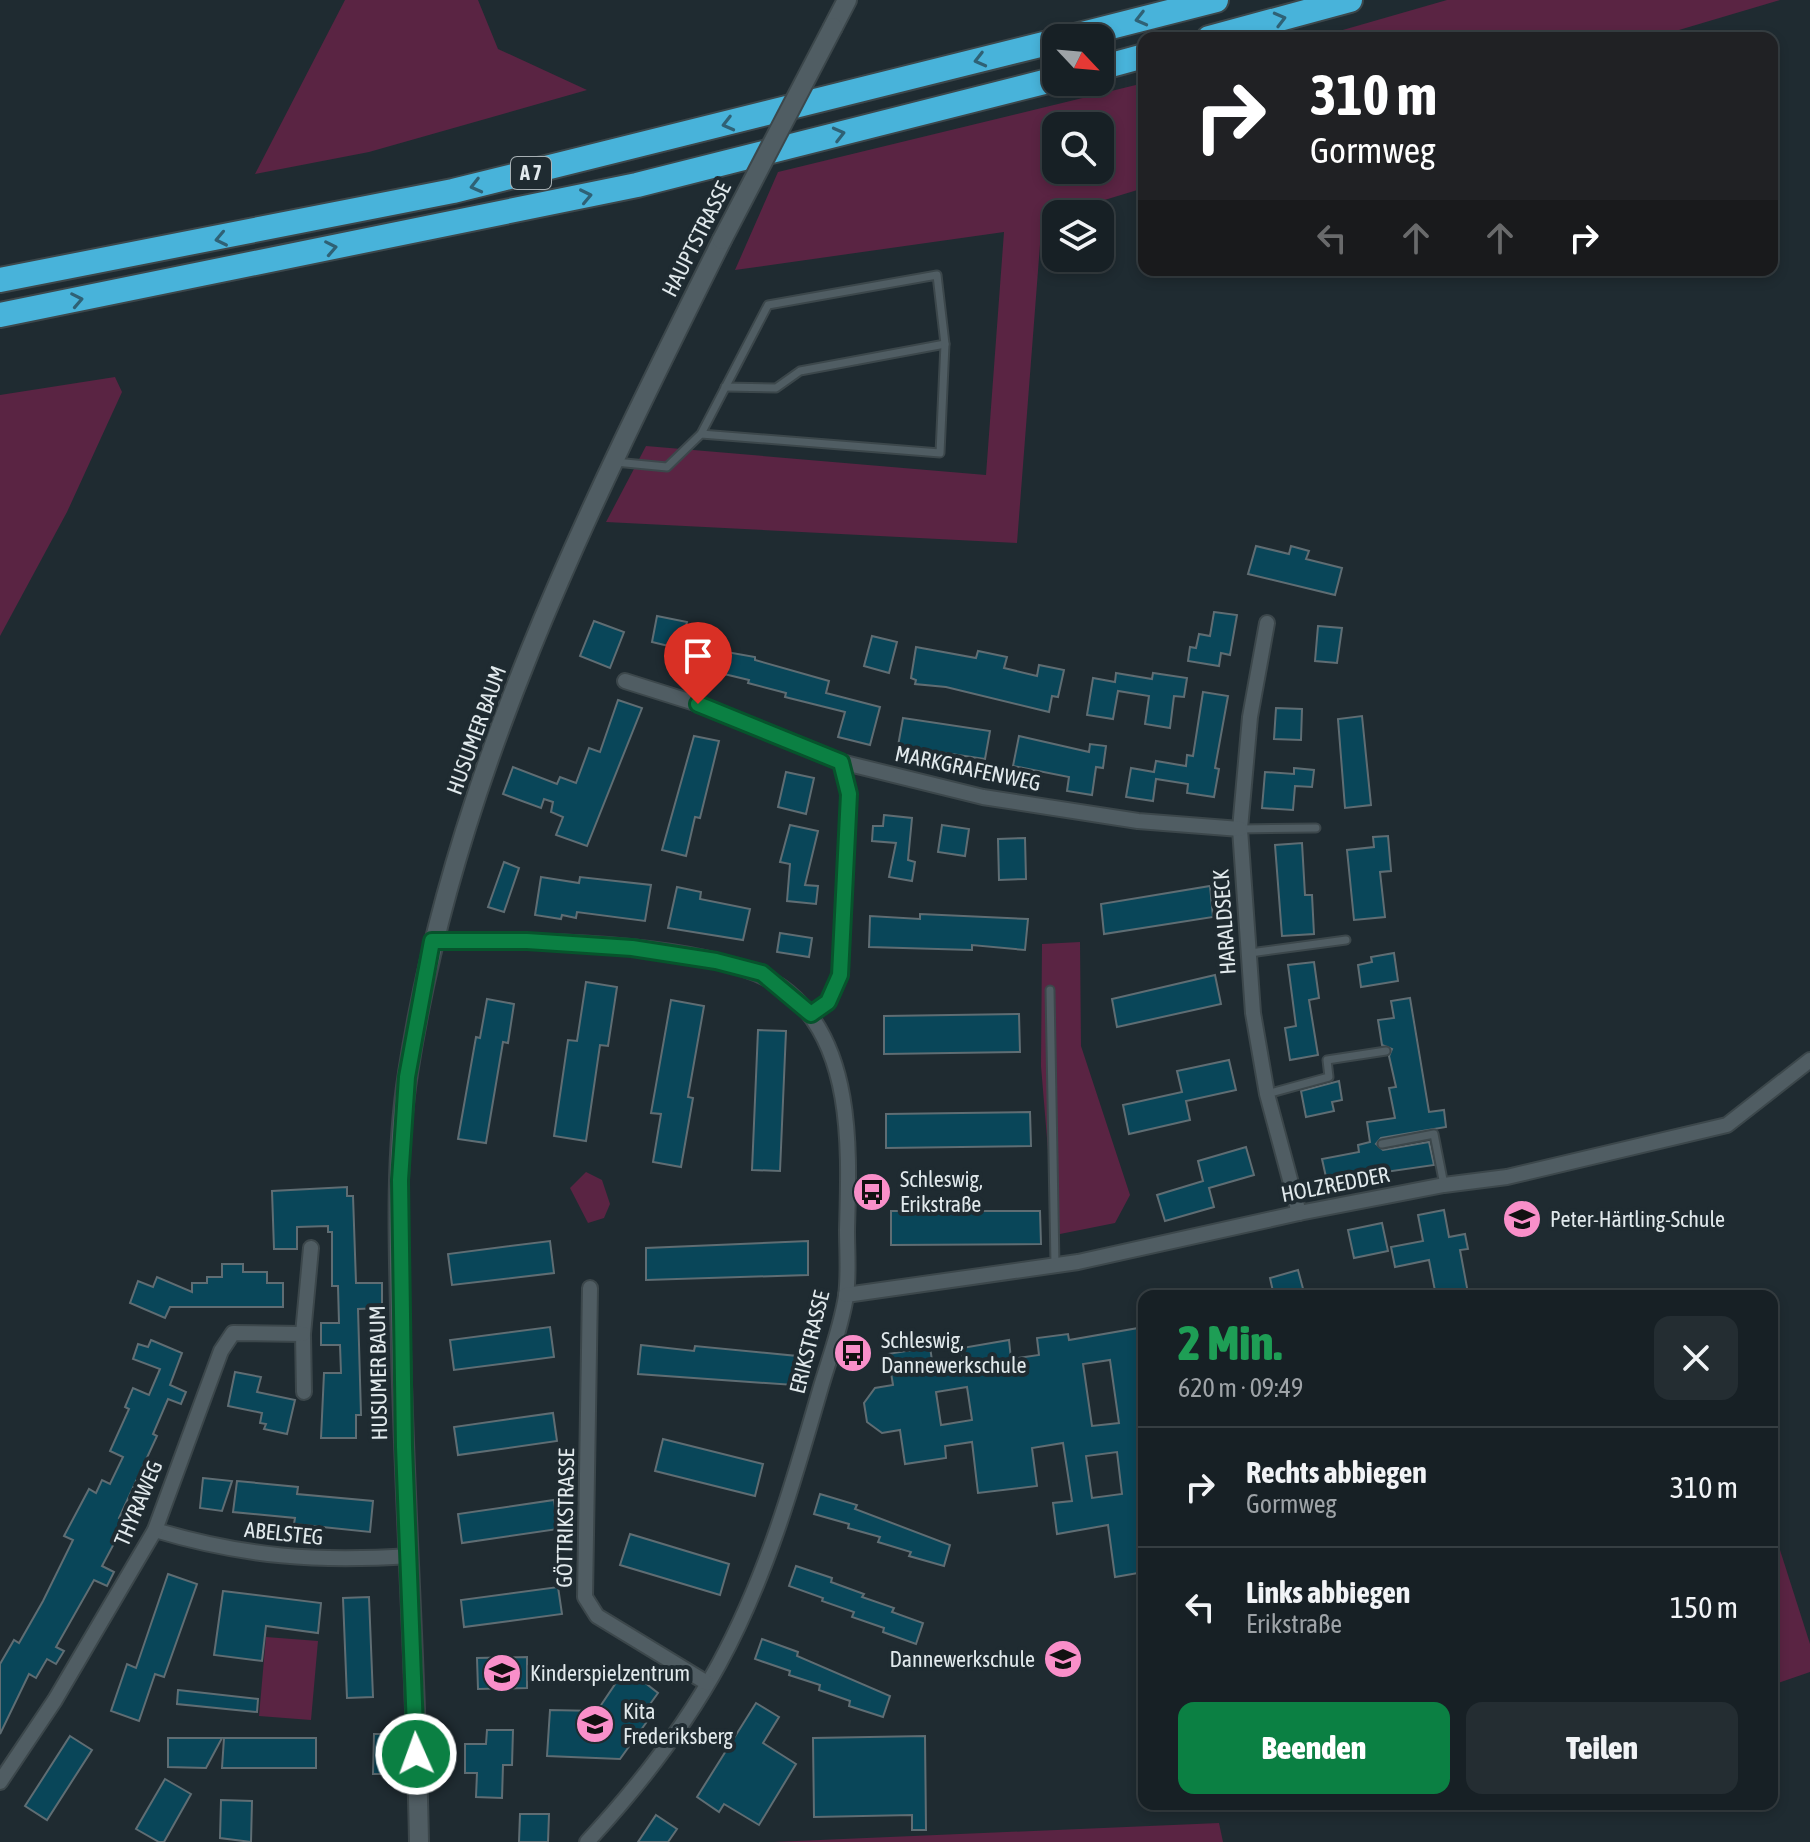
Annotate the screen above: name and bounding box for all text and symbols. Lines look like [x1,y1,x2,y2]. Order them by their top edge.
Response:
one-way arrow [1135,10,1149,27]
one-way arrow [1272,12,1286,28]
north arrow [1042,24,1114,96]
map controls [1042,24,1114,272]
one-way arrow [974,51,988,68]
text: 310 m [1310,63,1437,127]
icon: right [1178,64,1282,168]
button: search [1042,112,1114,184]
one-way arrow [722,115,736,132]
one-way arrow [831,127,845,144]
text: Gormweg [1310,129,1436,171]
road number: A 7 [511,157,551,189]
one-way arrow [469,176,483,193]
street label: HAUPTSTRASSE [656,177,736,301]
one-way arrow [579,188,592,205]
button: layers [1042,200,1114,272]
icon: left [1310,216,1354,260]
icon: ahead [1394,216,1438,260]
icon: ahead [1478,216,1522,260]
icon: right [1562,216,1606,260]
one-way arrow [215,229,228,246]
one-way arrow [325,241,338,258]
one-way arrow [69,292,83,309]
pin [664,622,732,704]
icon: arrive [676,634,720,678]
street label: HUSUMER BAUM [441,662,511,798]
street label: MARKGRAFENWEG [893,740,1043,796]
street label: HARALDSECK [1207,868,1241,976]
street label: HOLZREDDER [1279,1161,1391,1207]
place label: Schleswig, Erikstraße [900,1166,983,1217]
bus stop icon: Schleswig, Erikstraße [851,1171,893,1213]
school or university icon: Peter-Härtling-Schule [1501,1198,1543,1240]
place label: Peter-Härtling-Schule [1550,1206,1725,1232]
street label: ERIKSTRASSE [784,1287,835,1396]
street label: HUSUMER BAUM [364,1305,392,1441]
text: 2 Min. [1178,1315,1282,1370]
button: close [1654,1316,1738,1400]
place label: Schleswig, Dannewerkschule [881,1327,1027,1378]
bus stop icon: Schleswig, Dannewerkschule [832,1332,874,1374]
text: 620 m · 09:49 [1178,1373,1303,1403]
street label: GÖTTRIKSTRASSE [551,1448,579,1588]
text: Rechts abbiegen [1246,1455,1427,1489]
street label: THYRAWEG [108,1456,168,1550]
icon: right [1178,1465,1222,1509]
text: 310 m [1670,1470,1738,1504]
text: Gormweg [1246,1489,1337,1519]
street label: ABELSTEG [243,1516,325,1550]
text: Links abbiegen [1246,1575,1410,1609]
icon: left [1178,1585,1222,1629]
text: 150 m [1670,1590,1738,1624]
text: Erikstraße [1246,1609,1342,1639]
school or university icon: Dannewerkschule [1042,1638,1084,1680]
place label: Dannewerkschule [889,1646,1035,1672]
school or university icon: Kinderspielzentrum [481,1652,523,1694]
place label: Kinderspielzentrum [530,1660,690,1686]
place label: Kita Frederiksberg [623,1698,733,1749]
button: Beenden [1178,1702,1450,1794]
button: Teilen [1466,1702,1738,1794]
school or university icon: Kita Frederiksberg [574,1703,616,1745]
position arrow [374,1712,458,1796]

